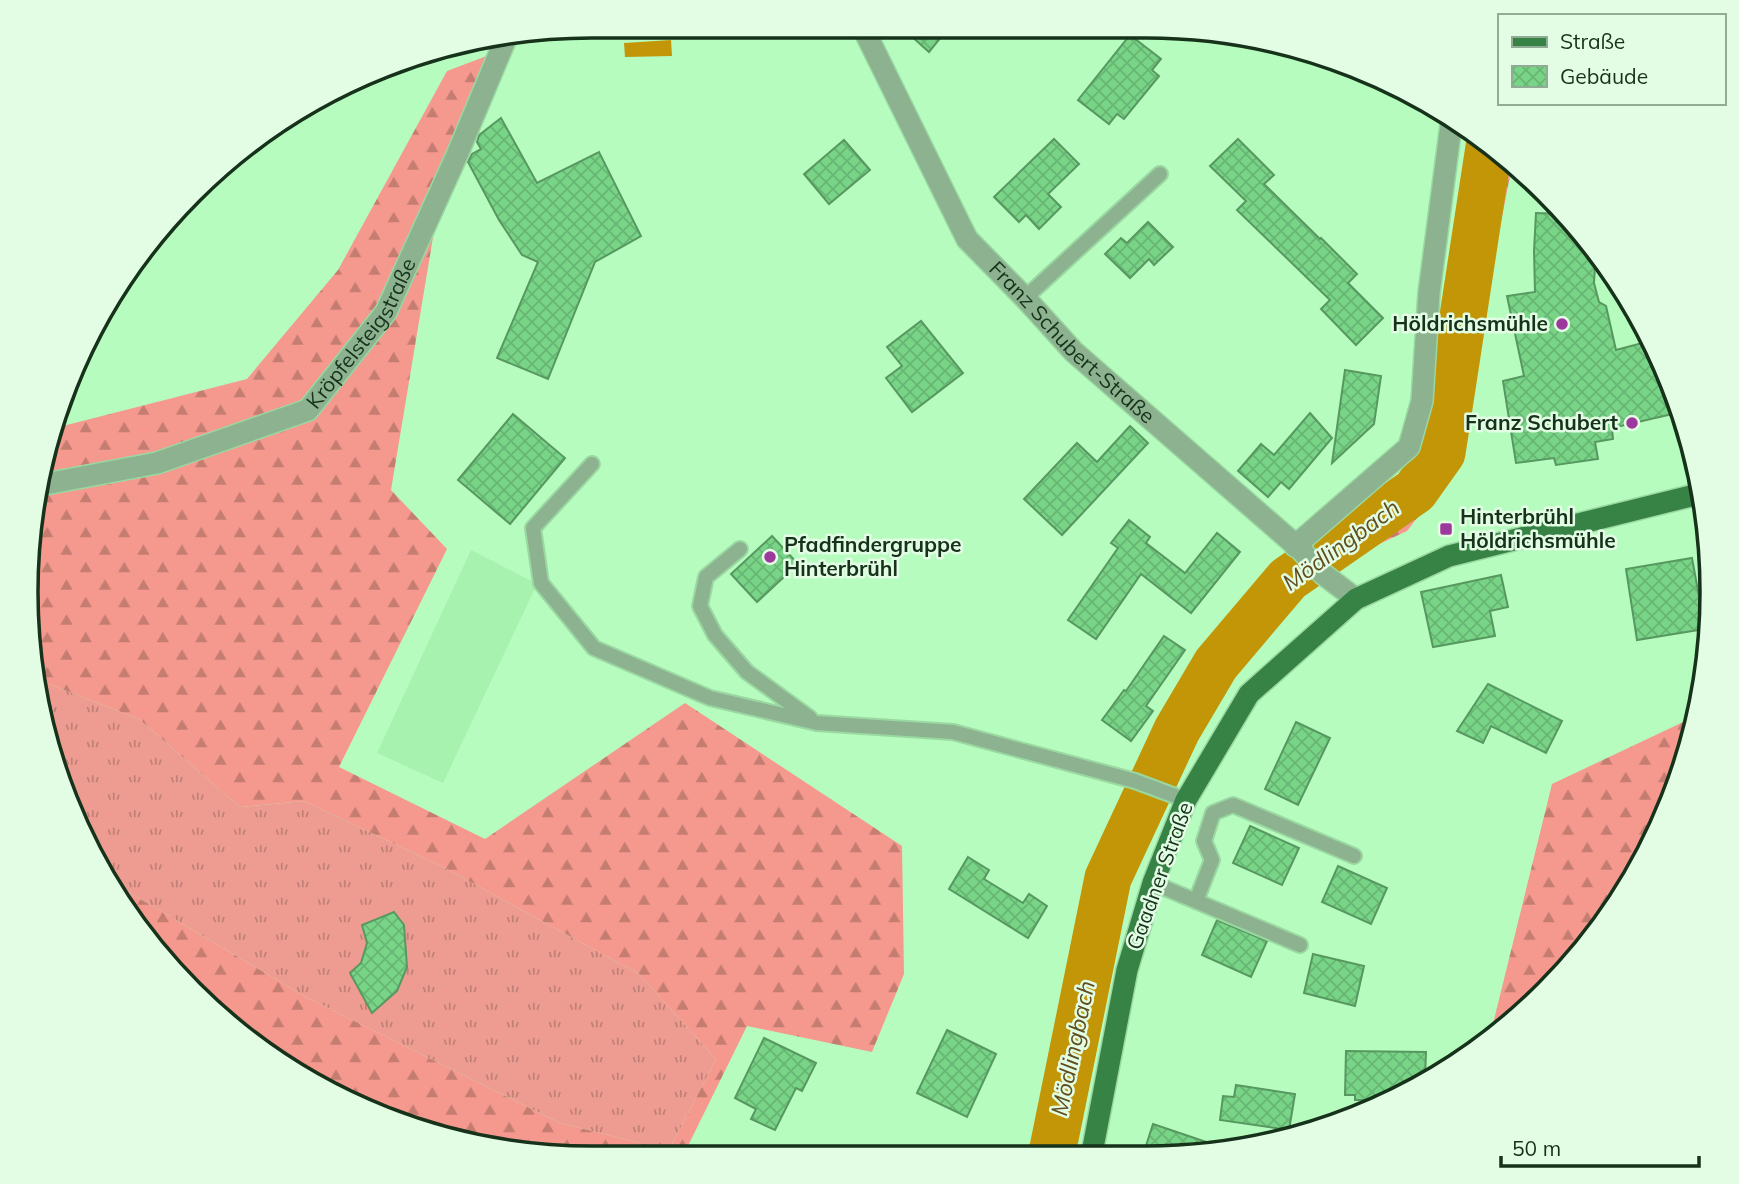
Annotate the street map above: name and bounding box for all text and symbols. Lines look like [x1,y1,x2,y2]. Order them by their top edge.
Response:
legend [1498,14,1725,105]
text: Straße [1560,28,1625,54]
text: Gebäude [1560,63,1648,89]
street label: Kröpfelsteigstraße [300,254,421,414]
street label: Franz Schubert-Straße [984,255,1161,429]
place label: Höldrichsmühle [1392,310,1548,336]
marker: Höldrichsmühle [1554,316,1570,332]
place label: Franz Schubert [1465,409,1618,435]
marker: Franz Schubert [1624,415,1640,431]
water label: Mödlingbach [1277,492,1405,597]
place label: Hinterbrühl Höldrichsmühle [1460,503,1616,553]
marker: Hinterbrühl Höldrichsmühle [1438,521,1454,537]
place label: Pfadfindergruppe Hinterbrühl [784,531,961,581]
marker: Pfadfindergruppe Hinterbrühl [762,549,778,565]
street label: Gaadner Straße [1120,798,1198,953]
water label: Mödlingbach [1044,978,1101,1118]
scale bar [1501,1124,1699,1168]
text: 50 m [1512,1135,1561,1161]

